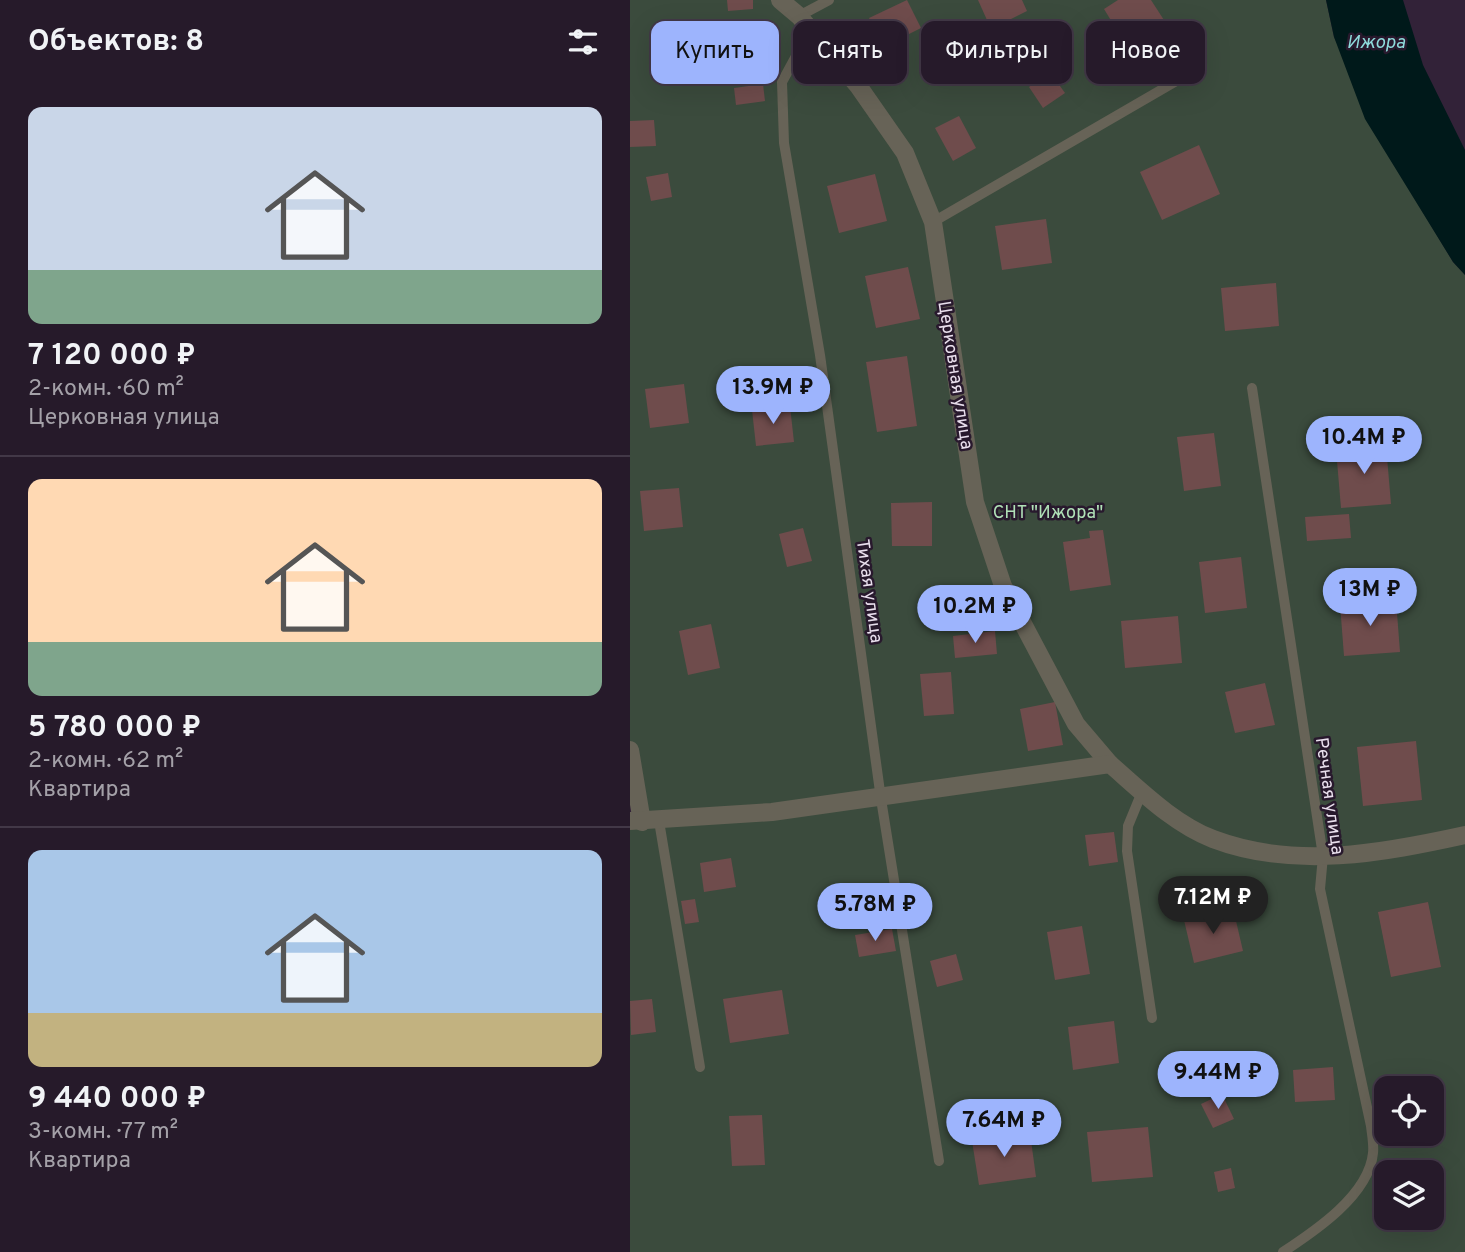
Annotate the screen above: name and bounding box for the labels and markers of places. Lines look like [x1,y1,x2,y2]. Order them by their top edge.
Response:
pin: 13.9M ₽ [708,366,838,426]
pin: 10.4M ₽ [1299,416,1429,476]
pin: 13M ₽ [1321,568,1419,628]
pin: 10.2M ₽ [910,586,1040,645]
pin: 7.12M ₽ [1148,876,1278,936]
pin: 5.78M ₽ [810,884,940,943]
pin: 9.44M ₽ [1153,1052,1283,1111]
pin: 7.64M ₽ [939,1100,1069,1159]

